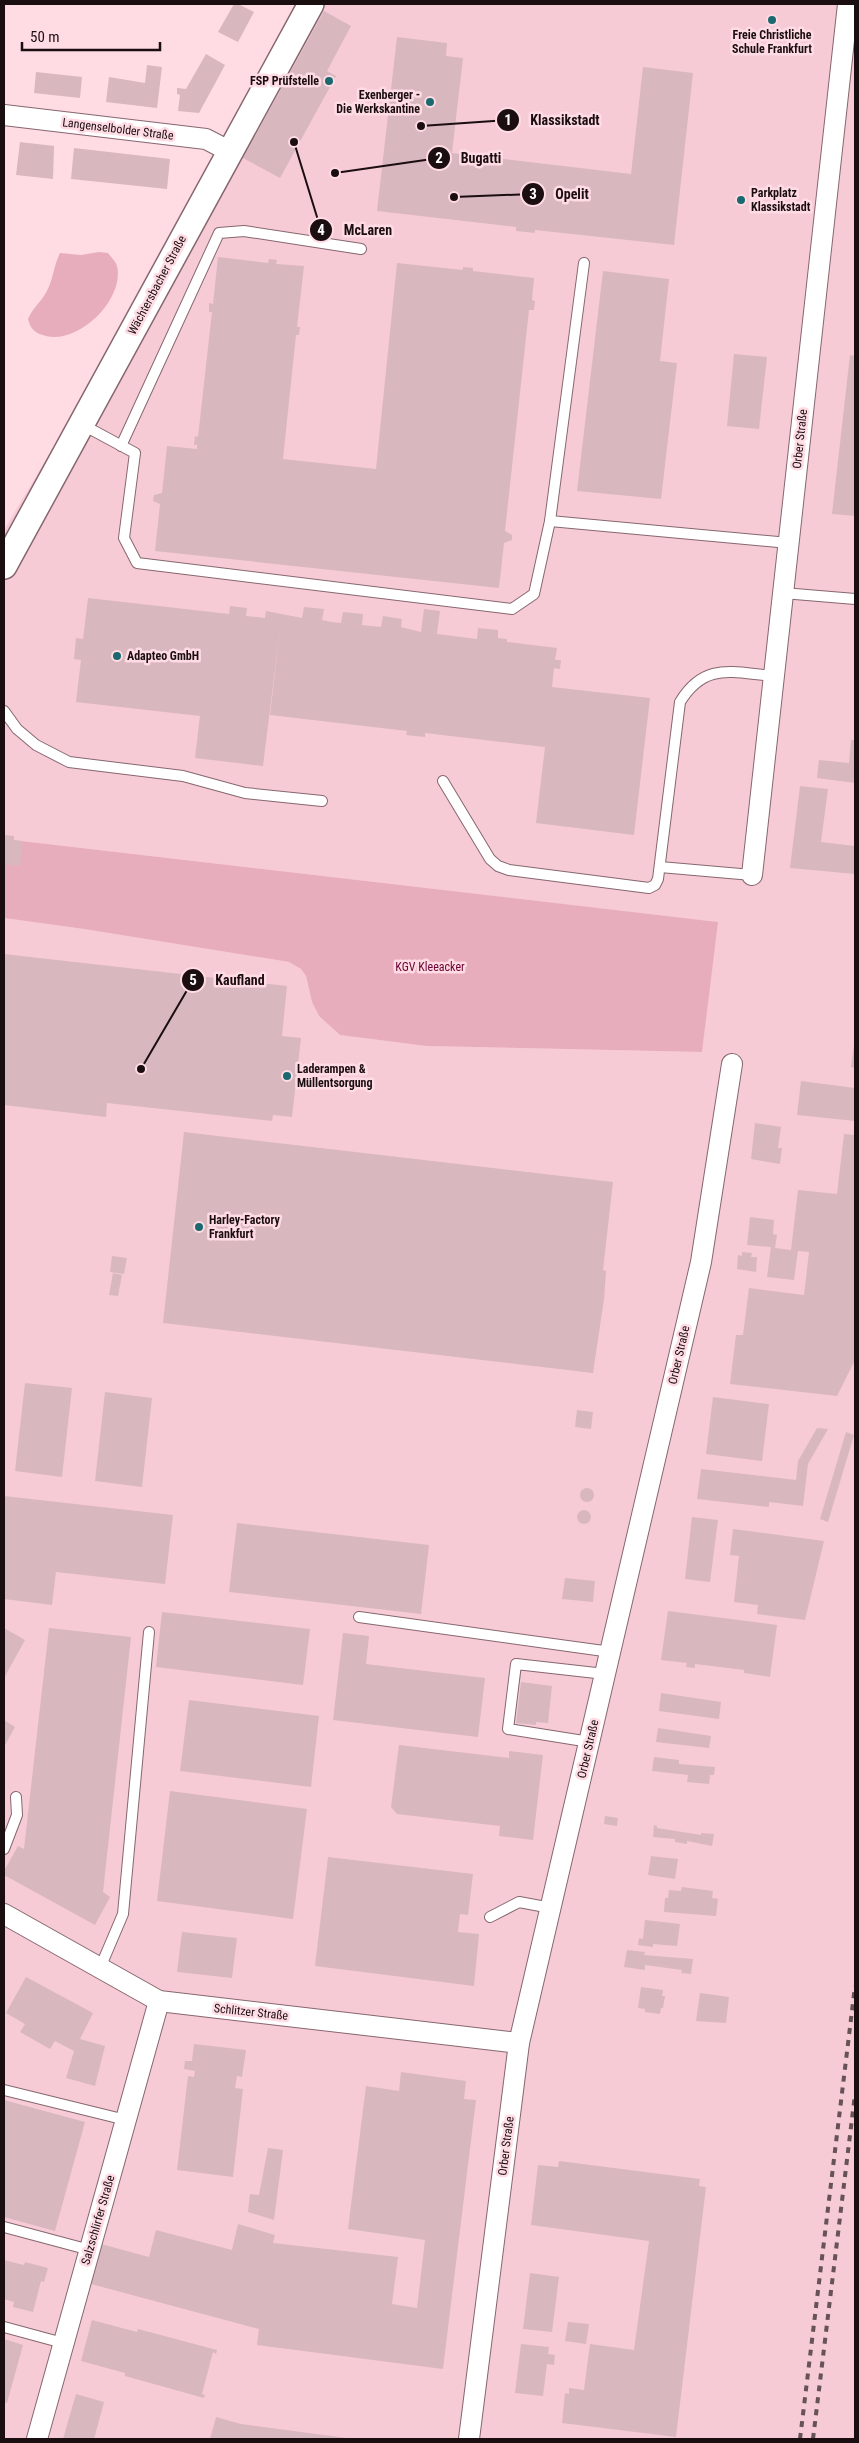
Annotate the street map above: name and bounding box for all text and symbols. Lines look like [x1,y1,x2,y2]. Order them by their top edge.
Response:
marker: Freie Christliche Schule Frankfurt [766,14,778,26]
scale bar [22,20,160,52]
text: 50 m [30,28,60,46]
place label: Freie Christliche Schule Frankfurt [732,28,812,56]
place label: FSP Prüfstelle [250,74,319,88]
marker: FSP Prüfstelle [323,75,335,87]
place label: Exenberger - Die Werkskantine [336,88,420,116]
marker: Exenberger - Die Werkskantine [424,96,436,108]
callout: Klassikstadt [496,106,610,135]
text: 1 [504,111,512,129]
text: Klassikstadt [530,112,600,128]
street label: Langenselbolder Straße [62,115,175,143]
callout: Bugatti [426,144,512,173]
text: 2 [435,149,443,167]
text: Bugatti [461,150,501,166]
callout: Opelit [520,179,599,208]
text: 3 [529,185,537,203]
text: Opelit [555,186,589,202]
place label: Parkplatz Klassikstadt [751,186,811,214]
marker: Parkplatz Klassikstadt [735,194,747,206]
callout: McLaren [309,215,402,244]
text: 4 [317,221,325,239]
text: McLaren [344,222,392,238]
street label: Wächtersbacher Straße [125,233,189,337]
street label: Orber Straße [790,408,810,469]
place label: Adapteo GmbH [127,649,199,663]
marker: Adapteo GmbH [111,650,123,662]
park label: KGV Kleeacker [395,960,465,974]
callout: Kaufland [180,965,275,994]
text: 5 [189,971,197,989]
text: Kaufland [215,972,265,988]
place label: Laderampen & Müllentsorgung [297,1062,373,1090]
marker: Laderampen & Müllentsorgung [281,1070,293,1082]
place label: Harley-Factory Frankfurt [209,1213,281,1241]
marker: Harley-Factory Frankfurt [193,1221,205,1233]
street label: Orber Straße [665,1324,693,1386]
street label: Orber Straße [574,1718,602,1780]
street label: Schlitzer Straße [213,2001,289,2023]
street label: Orber Straße [495,2115,517,2176]
street label: Salzschlirfer Straße [79,2173,118,2266]

